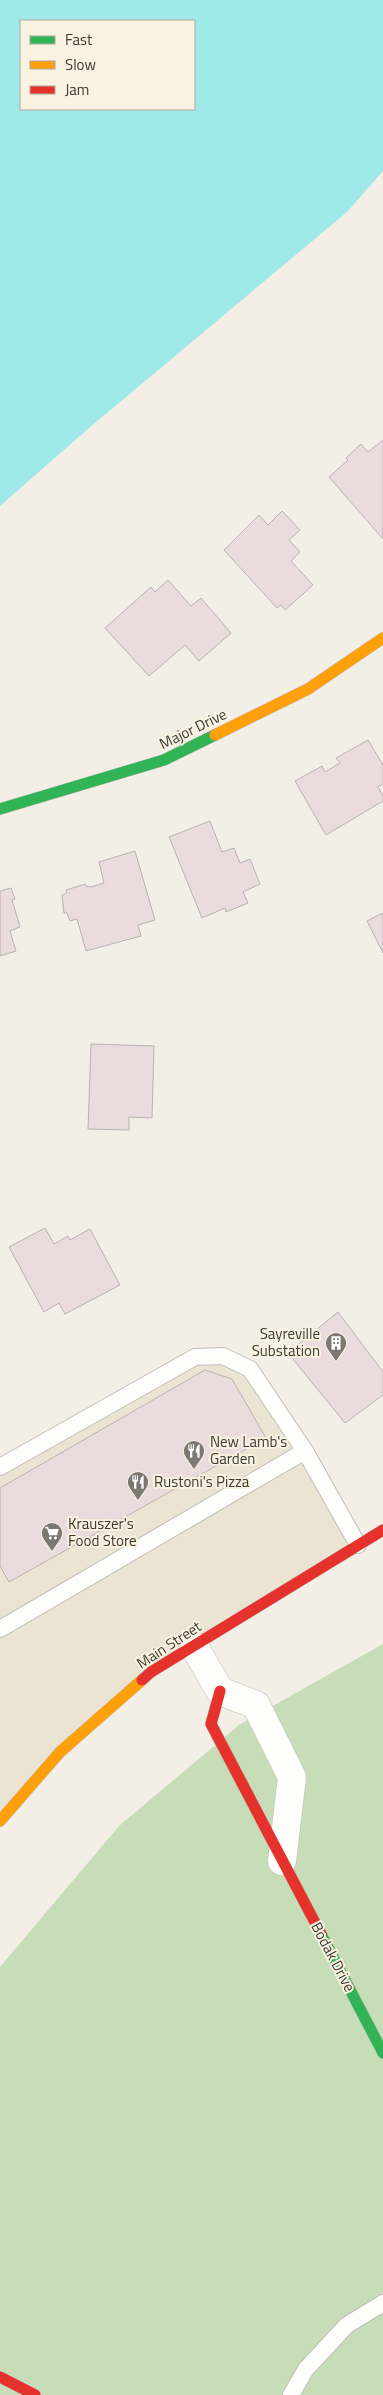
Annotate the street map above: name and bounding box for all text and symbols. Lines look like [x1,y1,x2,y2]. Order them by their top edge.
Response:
legend [20,20,195,110]
text: Fast [65,28,93,51]
text: Slow [65,53,96,76]
text: Jam [65,78,89,101]
street label: Major Drive [155,702,230,755]
place label: Sayreville Substation [252,1322,320,1362]
building icon: Sayreville Substation [324,1331,348,1362]
place label: New Lamb's Garden [210,1430,287,1470]
restaurant icon: New Lamb's Garden [182,1439,206,1470]
restaurant icon: Rustoni's Pizza [126,1470,150,1501]
place label: Rustoni's Pizza [154,1470,250,1493]
place label: Krauszer's Food Store [68,1512,137,1552]
supermarket icon: Krauszer's Food Store [40,1521,64,1552]
street label: Main Street [132,1615,206,1674]
street label: Bodak Drive [305,1918,361,1996]

